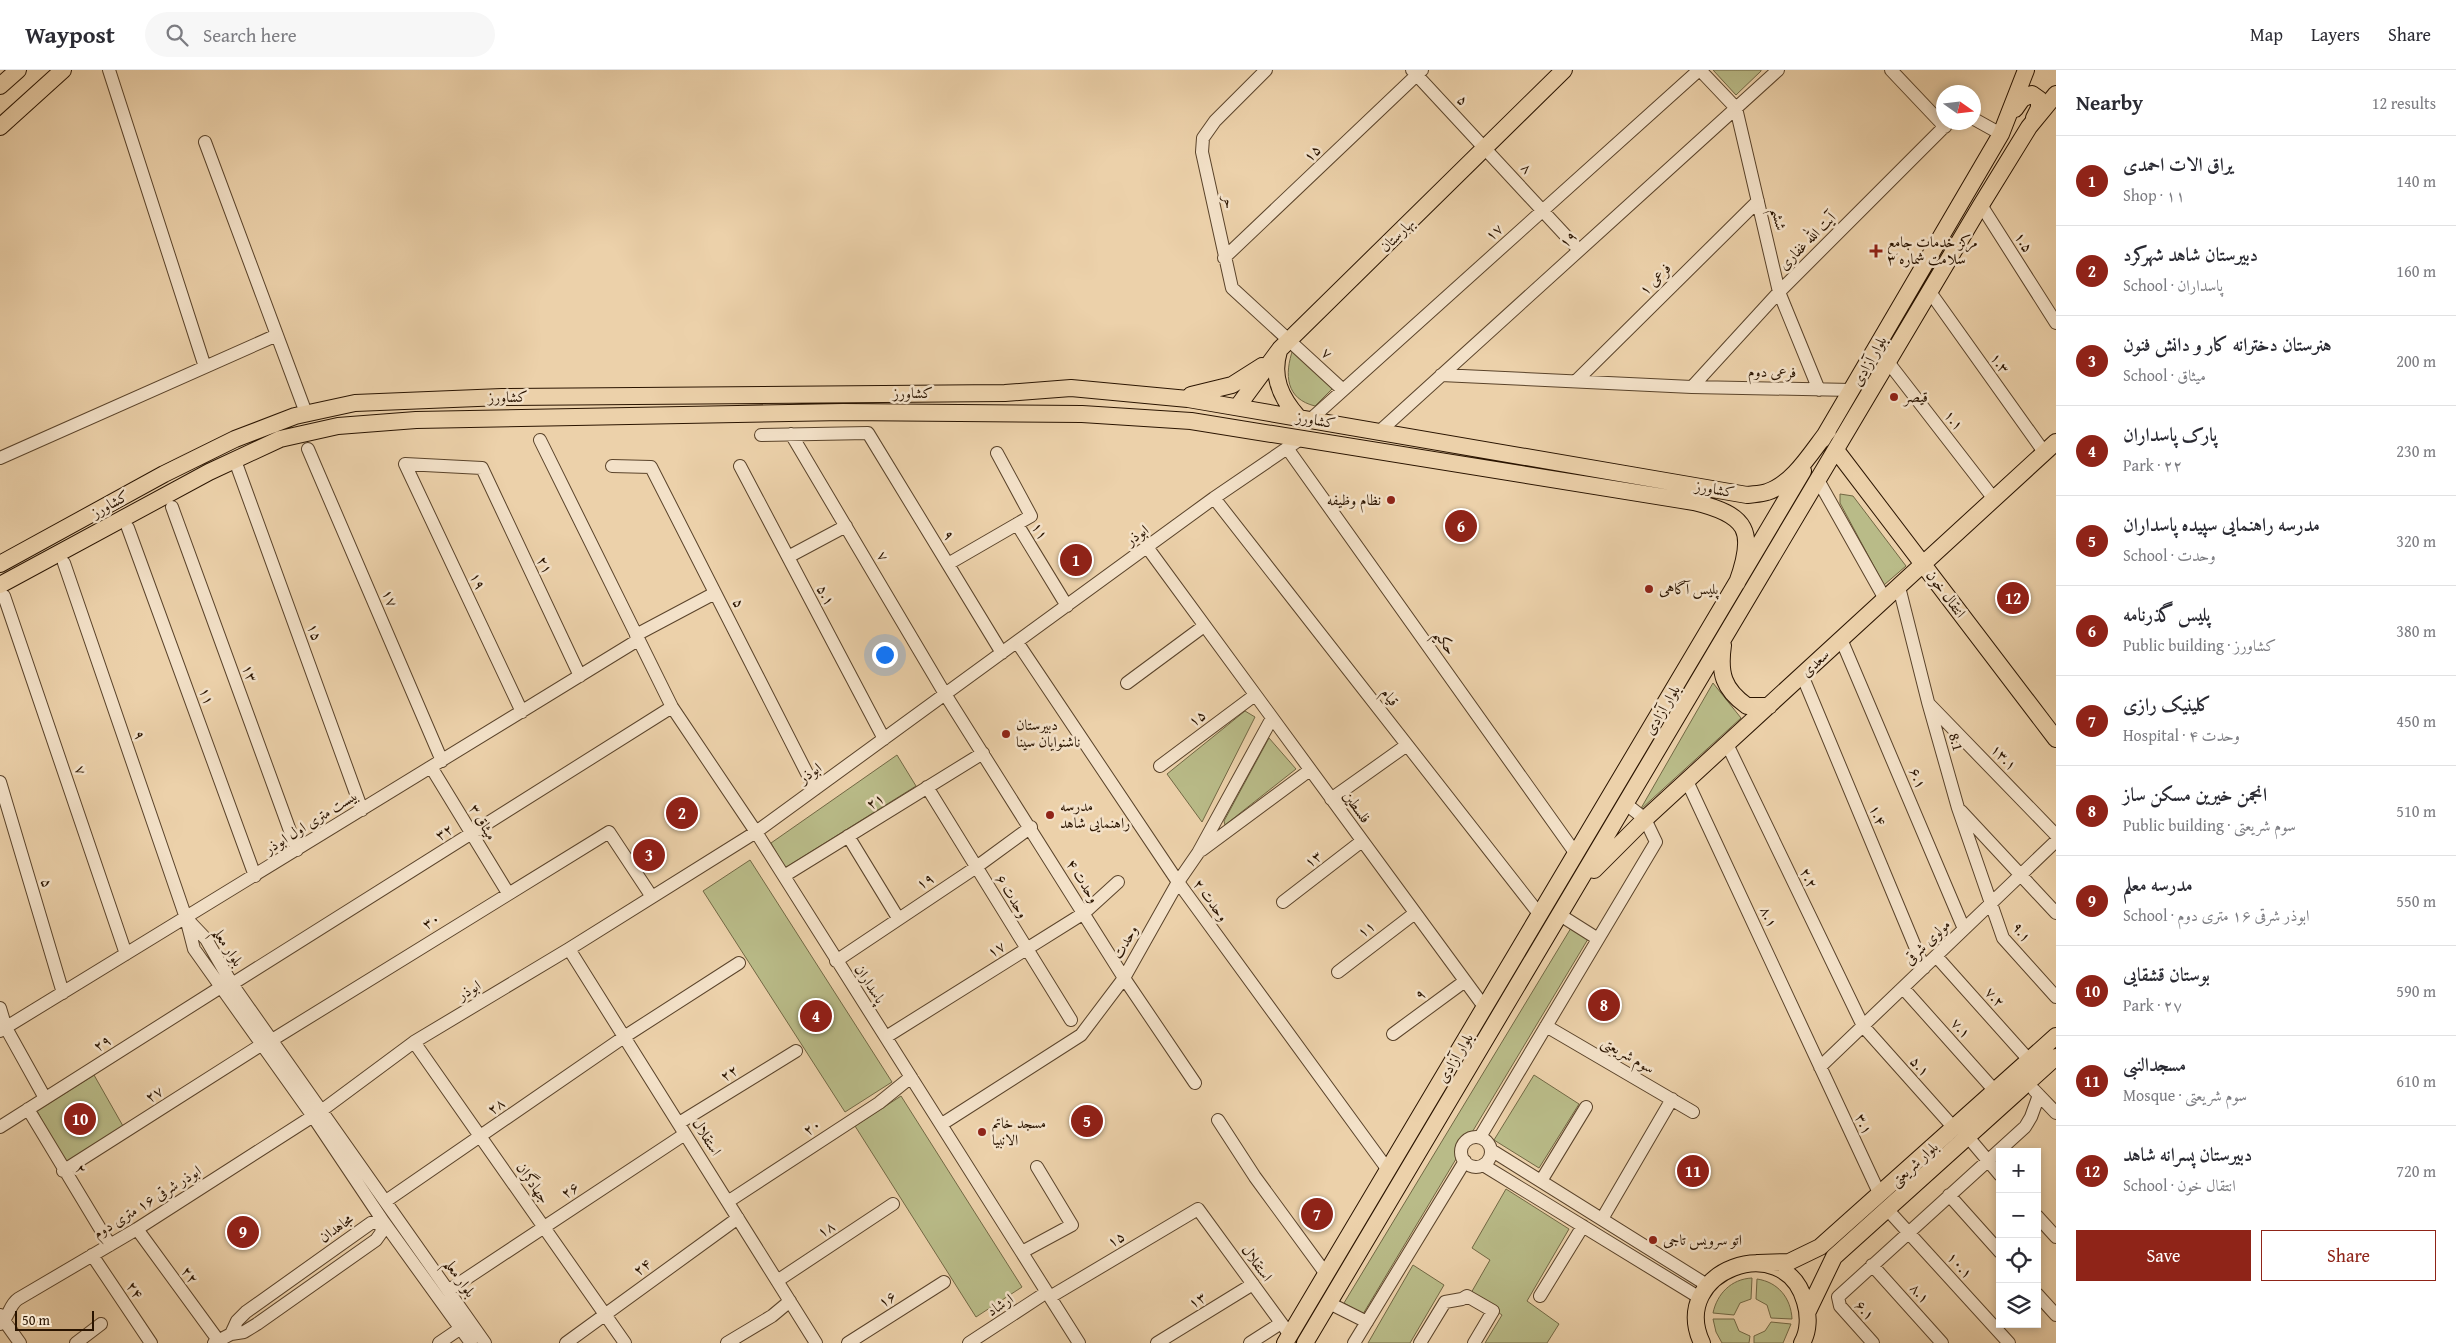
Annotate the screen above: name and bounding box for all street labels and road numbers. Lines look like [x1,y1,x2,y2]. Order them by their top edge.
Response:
street label: ۵ [1453,89,1474,110]
street label: ۱۵ [1298,139,1325,166]
street label: ۸ [1517,157,1538,178]
street label: حر [1217,191,1241,211]
street label: ششم [1762,205,1792,233]
street label: آیت الله غفاری [1772,205,1841,274]
street label: بهارستان [1374,213,1419,257]
street label: ۱۷ [1480,218,1507,245]
street label: ۱۹ [1554,225,1581,252]
street label: ۱.۵ [2010,227,2039,256]
street label: فرعی ۱ [1634,258,1675,299]
street label: بلوار آزادی [1846,332,1891,390]
street label: ۷ [1317,342,1338,363]
street label: ۱.۳ [1986,348,2015,377]
street label: فرعی دوم [1748,361,1796,385]
street label: کشاورز [891,382,933,403]
street label: کشاورز [486,386,528,407]
street label: کشاورز [1293,405,1338,433]
street label: ۱.۱ [1940,405,1969,435]
street label: کشاورز [1692,474,1737,502]
street label: کشاورز [86,485,132,523]
street label: ۱۱ [1027,518,1054,544]
street label: ابوذر [1119,519,1153,551]
street label: ۹ [938,525,961,544]
street label: ۷ [872,547,895,565]
street label: ۲۱ [532,552,559,577]
street label: انتقال خون [1921,565,1971,622]
street label: ۱۹ [465,568,492,593]
street label: ۵.۱ [812,580,841,609]
street label: ۱۷ [377,586,404,610]
street label: ۵ [728,594,751,611]
street label: ۱۵ [303,620,328,644]
street label: حکیم [1425,625,1462,661]
street label: سعدی [1796,644,1834,681]
street label: ۱۳ [238,661,263,685]
street label: بلوار آزادی [1638,681,1685,739]
street label: قیام [1374,683,1404,712]
street label: ۱۱ [195,684,220,708]
street label: ۱۵ [1183,704,1210,731]
street label: ۹ [129,727,152,742]
street label: 8.1 [1944,730,1969,753]
street label: ۱۳.۱ [1986,739,2022,775]
street label: ابوذر [792,757,826,789]
street label: ۷ [70,762,93,777]
street label: ۶.۱ [1905,764,1932,792]
street label: بیست متری اول ابوذر [258,784,362,860]
street label: فلسطین [1338,786,1376,827]
street label: ۲۱ [862,787,888,814]
street label: میثاق ۳ [464,800,502,844]
street label: ۱.۴ [1865,801,1892,829]
street label: ۳۲ [431,818,457,845]
street label: ۱۳ [1299,845,1326,872]
street label: وحدت ۴ [1062,855,1105,907]
street label: ۲.۲ [1795,864,1824,892]
street label: ۱۹ [912,867,938,894]
street label: وحدت ۶ [991,870,1034,922]
street label: وحدت ۲ [1189,874,1234,925]
street label: ۵ [36,876,59,890]
street label: ۸.۱ [1756,903,1783,931]
street label: ۳۰ [418,907,444,934]
street label: مولوی شرقی [1899,914,1955,969]
street label: ۱۱ [1352,915,1379,942]
street label: ۹.۱ [2008,917,2037,946]
street label: وحدت [1107,921,1142,963]
street label: بلوار معلم [204,923,249,973]
street label: ۱۷ [983,935,1009,962]
street label: پاسداران [849,960,892,1009]
street label: ابوذر [451,974,484,1006]
street label: ۷.۲ [1980,982,2010,1012]
street label: ۹ [1410,983,1430,1005]
street label: ۷.۱ [1946,1013,1976,1043]
street label: ۲۹ [89,1029,115,1056]
street label: بلوار آزادی [1431,1029,1478,1087]
street label: سوم شریعتی [1596,1031,1659,1081]
street label: ۵.۱ [1905,1051,1935,1081]
street label: ۲۲ [716,1059,742,1086]
street label: ۲۷ [141,1080,167,1107]
street label: ۲۸ [482,1092,509,1119]
street label: ۳.۱ [1850,1110,1878,1138]
street label: ۲۰ [799,1113,825,1140]
street label: استقلال [688,1114,727,1159]
street label: بلوار شریعتی [1885,1136,1943,1192]
street label: جهادگران [512,1158,555,1208]
street label: ۲ [70,1159,93,1178]
street label: ابوذر شرقی ۱۶ متری دوم [89,1160,206,1246]
street label: ۲۶ [557,1176,583,1203]
street label: مجاهدان [314,1208,357,1247]
street label: ۱۸ [813,1215,839,1242]
street label: ۱۵ [1103,1225,1129,1252]
street label: استقلال [1237,1240,1278,1285]
street label: ۱۰.۱ [1943,1247,1978,1283]
street label: ۲۴ [628,1253,655,1280]
street label: بلوار معلم [436,1254,481,1304]
street label: ۲۲ [177,1261,204,1288]
street label: ۲۴ [122,1277,149,1303]
street label: ۸.۱ [1905,1278,1935,1308]
street label: ۱۶ [874,1285,900,1312]
street label: ۱۳ [1184,1286,1210,1313]
street label: ارشاد [982,1288,1017,1321]
street label: ۶.۱ [1850,1295,1880,1325]

